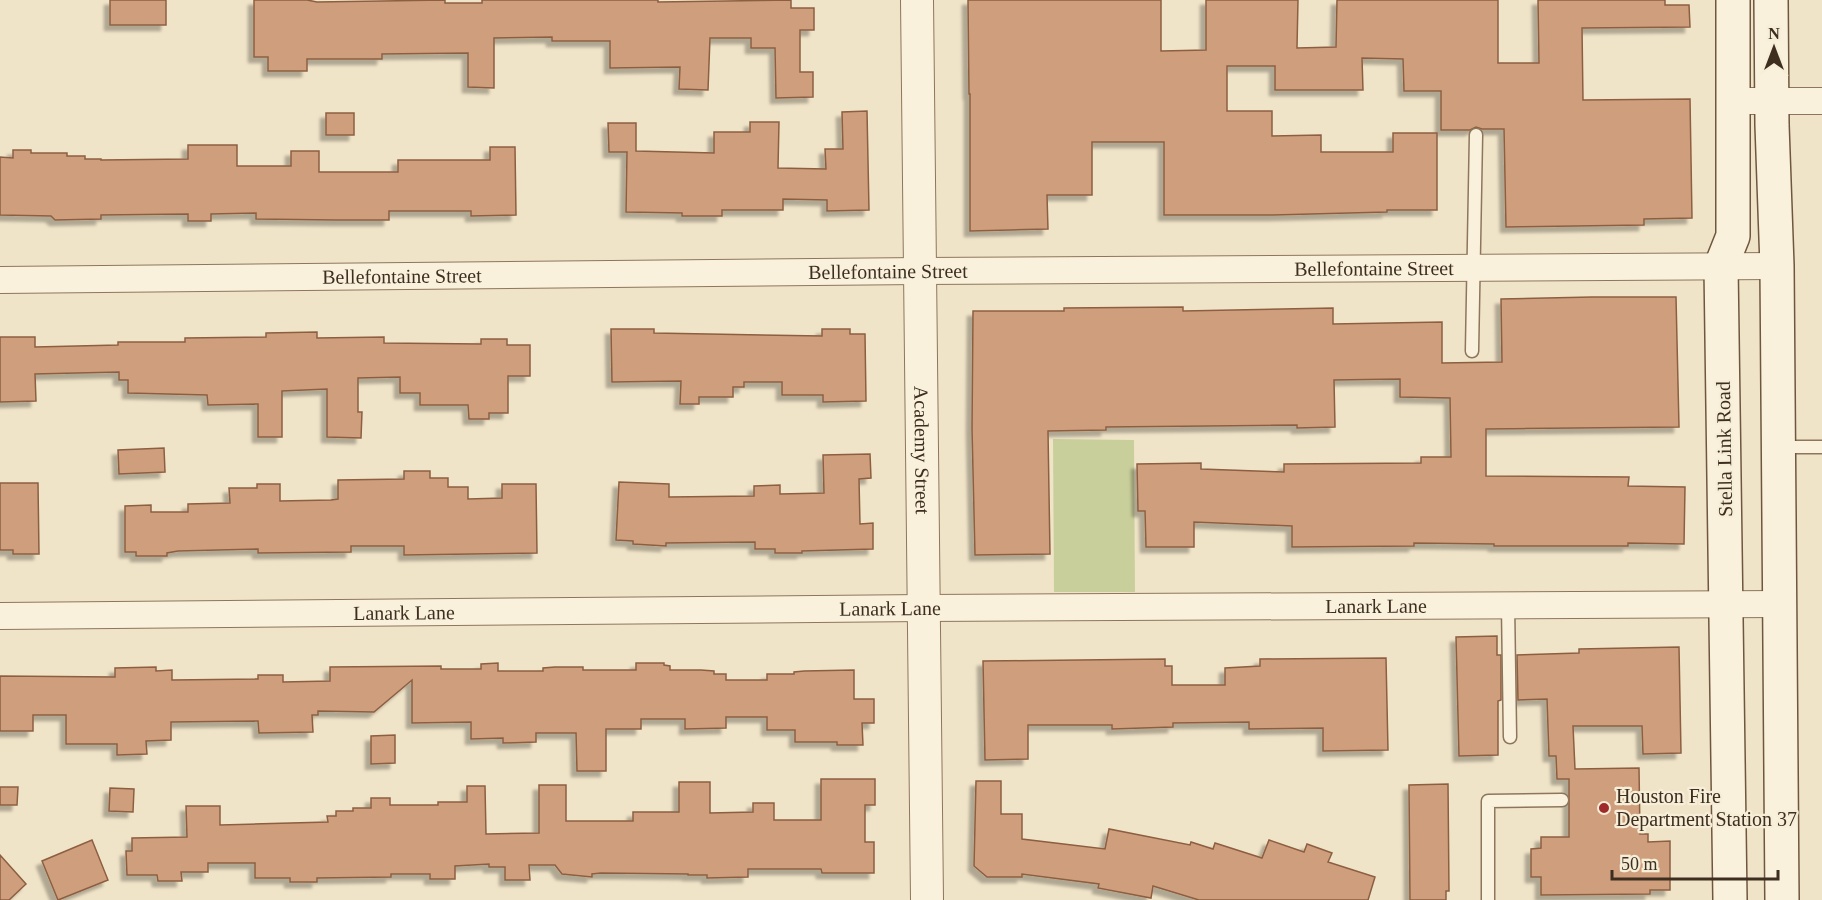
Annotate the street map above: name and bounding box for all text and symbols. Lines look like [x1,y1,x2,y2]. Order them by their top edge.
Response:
north arrow [1744,18,1804,78]
text: N [1768,25,1780,42]
street label: Bellefontaine Street [1294,257,1454,280]
street label: Bellefontaine Street [808,260,968,283]
street label: Bellefontaine Street [322,264,482,288]
street label: Stella Link Road [1712,381,1736,517]
street label: Academy Street [910,386,934,515]
street label: Lanark Lane [1325,595,1427,617]
street label: Lanark Lane [839,597,941,620]
street label: Lanark Lane [353,601,455,624]
place label: Houston Fire Department Station 37 [1616,785,1797,831]
marker: Houston Fire Department Station 37 [1597,801,1611,815]
scale bar [1612,843,1778,881]
text: 50 m [1621,854,1658,874]

